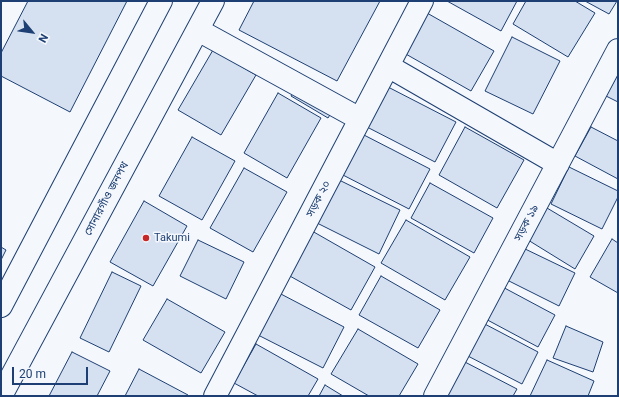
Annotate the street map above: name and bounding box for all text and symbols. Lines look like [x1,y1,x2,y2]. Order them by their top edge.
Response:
north arrow [12,12,52,52]
text: N [35,32,51,45]
street label: সোনারগাঁও জনপথ [82,160,132,238]
street label: সড়ক ২০ [304,179,334,219]
street label: সড়ক ১৯ [512,203,542,243]
place label: Takumi [154,231,190,245]
marker: Takumi [141,233,151,243]
scale bar [14,359,90,385]
text: 20 m [19,367,46,381]

